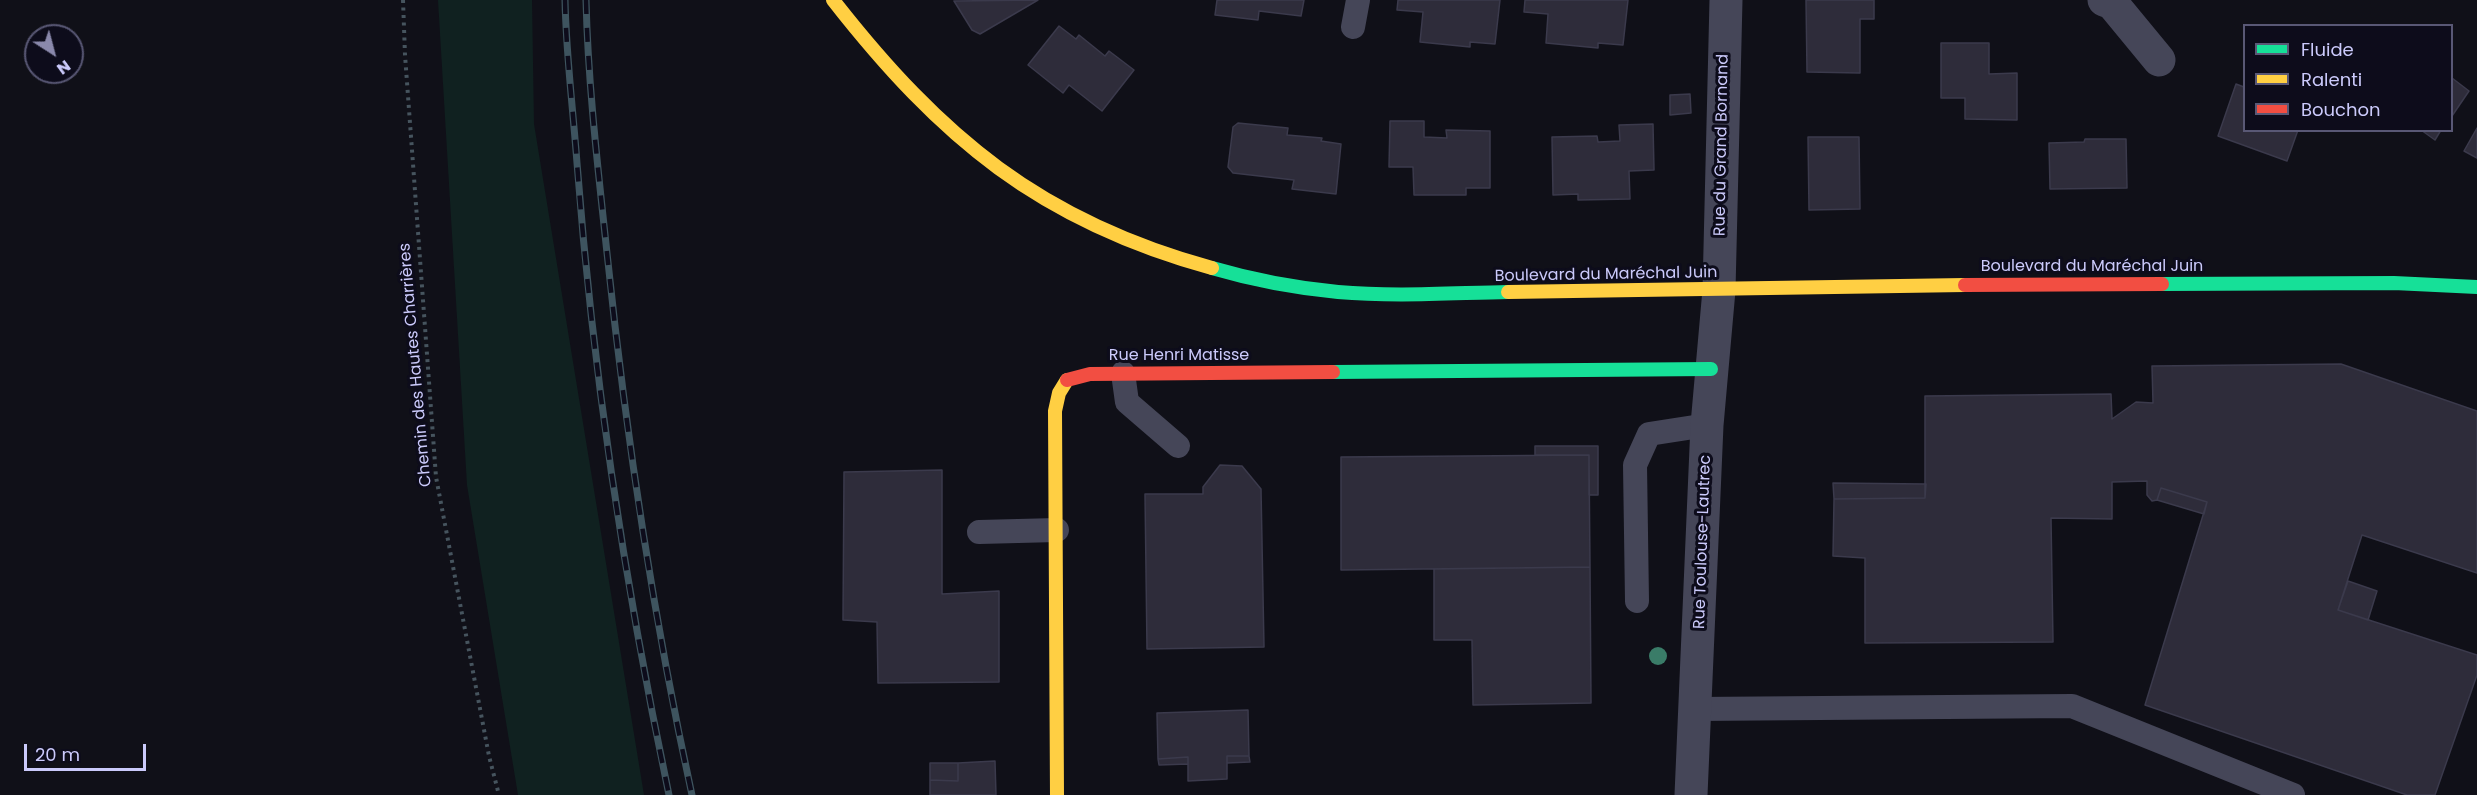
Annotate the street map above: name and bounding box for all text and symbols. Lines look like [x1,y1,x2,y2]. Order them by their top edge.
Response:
north arrow [24,24,84,84]
legend [2243,24,2453,132]
text: Fluide [2301,37,2354,62]
street label: Rue du Grand Bornand [1711,54,1733,236]
text: N [52,55,75,80]
text: Ralenti [2301,67,2362,92]
text: Bouchon [2301,97,2381,122]
street label: Chemin des Hautes Charrières [396,242,436,488]
street label: Boulevard du Maréchal Juin [1981,257,2203,277]
street label: Boulevard du Maréchal Juin [1495,263,1717,287]
street label: Rue Henri Matisse [1109,346,1249,366]
street label: Rue Toulouse-Lautrec [1690,455,1716,629]
scale bar [27,732,148,770]
text: 20 m [35,742,80,767]

